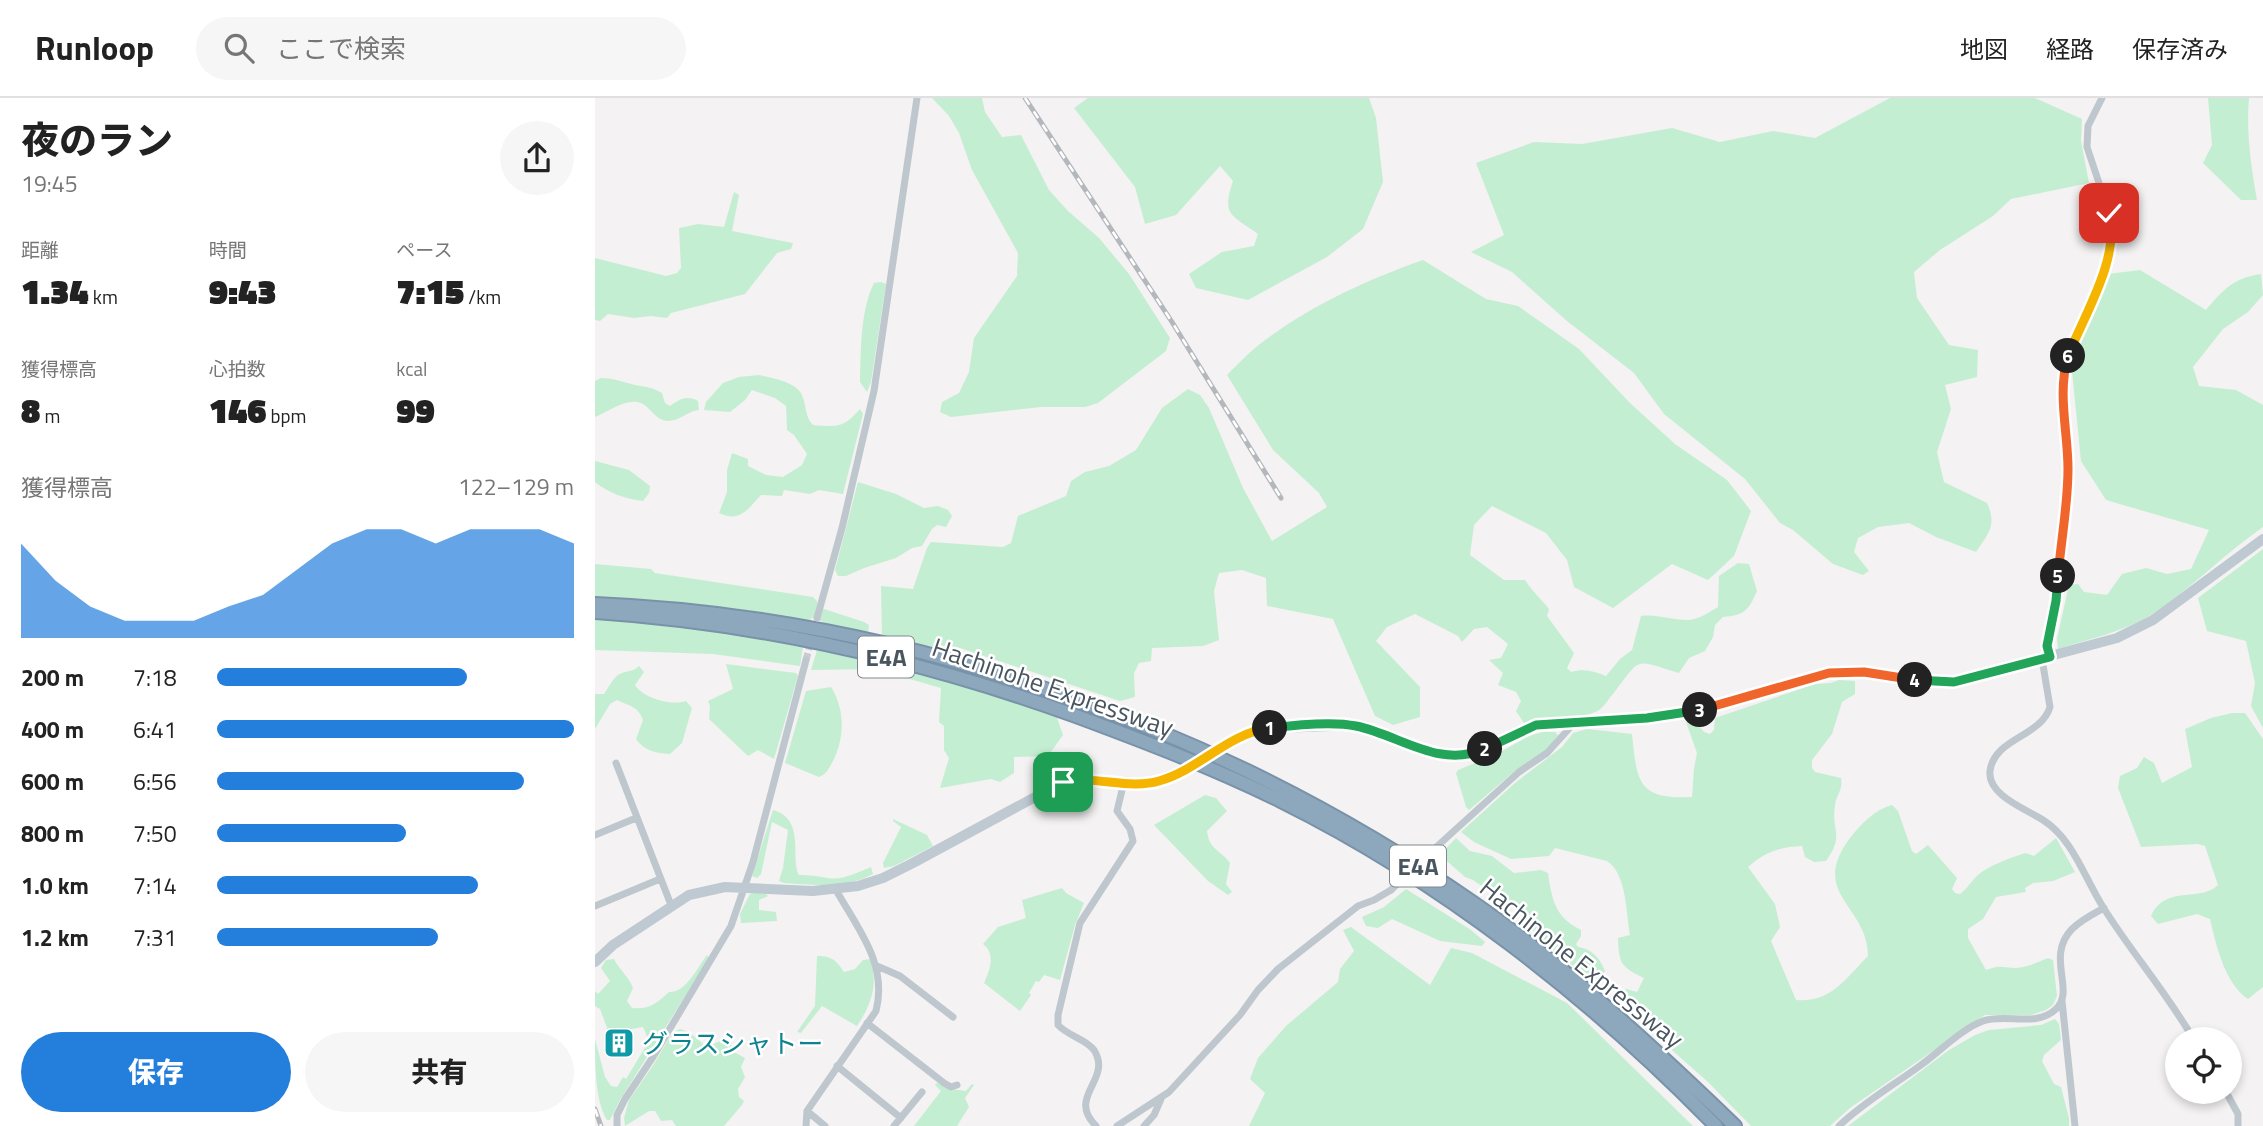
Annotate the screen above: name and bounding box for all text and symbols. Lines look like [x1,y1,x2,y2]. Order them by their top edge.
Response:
search box [196,17,686,80]
text: Runloop [35,23,154,73]
icon: search [220,29,258,67]
text: ここで検索 [276,29,406,68]
text: 地図 [1960,31,2008,67]
text: 経路 [2046,31,2094,67]
text: 保存済み [2132,31,2228,67]
text: 夜のラン [21,111,173,169]
button: share [500,121,574,195]
text: 19:45 [21,166,78,201]
pin [2079,183,2139,243]
icon: check [2090,194,2128,232]
text: 距離 [21,235,59,264]
text: 時間 [209,235,247,264]
text: ペース [396,235,452,264]
text: 1.34 [21,264,89,318]
text: 9:43 [209,264,277,318]
text: 7:15 [396,264,464,318]
text: km [89,282,118,311]
text: /km [464,282,501,311]
pin: 6 [2051,338,2085,374]
text: 6 [2062,341,2073,370]
text: 獲得標高 [21,354,97,383]
text: 心拍数 [209,354,266,383]
text: kcal [396,354,427,383]
text: 8 [21,383,40,437]
text: 146 [209,383,266,437]
text: 99 [396,383,435,437]
text: m [40,401,60,430]
text: bpm [266,401,307,430]
text: 122–129 m [458,469,574,504]
text: 獲得標高 [21,470,113,505]
pin: 5 [2041,559,2075,594]
text: 5 [2052,561,2063,590]
street label: Hachinohe Expressway [927,627,1179,747]
road number: E4A [858,636,914,678]
text: 200 m [21,660,84,695]
text: 7:18 [133,660,177,695]
pin: 4 [1897,662,1933,698]
text: 4 [1909,665,1920,694]
pin: 3 [1683,692,1717,728]
text: 3 [1694,695,1705,724]
pin: 1 [1253,710,1287,746]
text: 400 m [21,712,84,747]
text: 6:41 [133,712,177,747]
text: 1 [1264,713,1275,742]
pin: 2 [1467,732,1503,766]
text: 2 [1479,734,1490,763]
pin [1033,752,1093,812]
icon: arrive [1044,763,1082,801]
text: 600 m [21,764,84,799]
text: 6:56 [133,764,177,799]
text: 800 m [21,816,84,851]
text: 7:50 [133,816,177,851]
road number: E4A [1390,846,1446,886]
text: 1.0 km [21,868,89,903]
text: 7:14 [133,868,177,903]
street label: Hachinohe Expressway [1471,868,1693,1058]
text: 1.2 km [21,920,89,955]
text: 7:31 [133,920,177,955]
place label: グラスシャトー [642,1024,823,1063]
building icon: グラスシャトー [602,1026,636,1060]
map controls [2165,1027,2242,1104]
button: locate [2165,1027,2242,1104]
button: 保存 [21,1032,291,1112]
button: 共有 [305,1032,574,1112]

